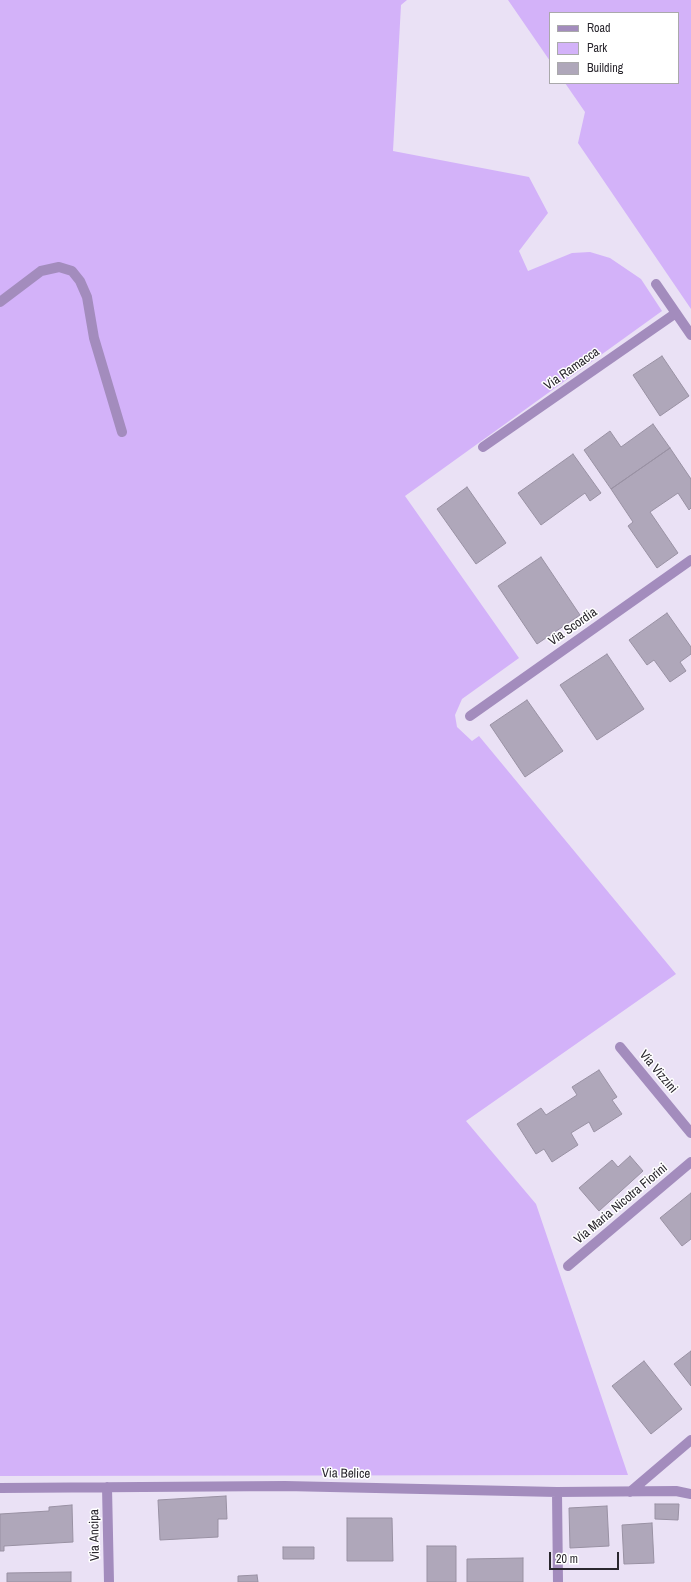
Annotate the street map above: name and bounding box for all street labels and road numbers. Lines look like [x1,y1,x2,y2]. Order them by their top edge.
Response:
street label: Via Ramacca [541,344,603,394]
street label: Via Scordia [546,605,600,649]
street label: Via Vizzini [636,1047,680,1097]
street label: Via Maria Nicotra Fiorini [571,1160,671,1248]
street label: Via Belice [322,1466,370,1482]
street label: Via Ancipa [87,1509,103,1561]

